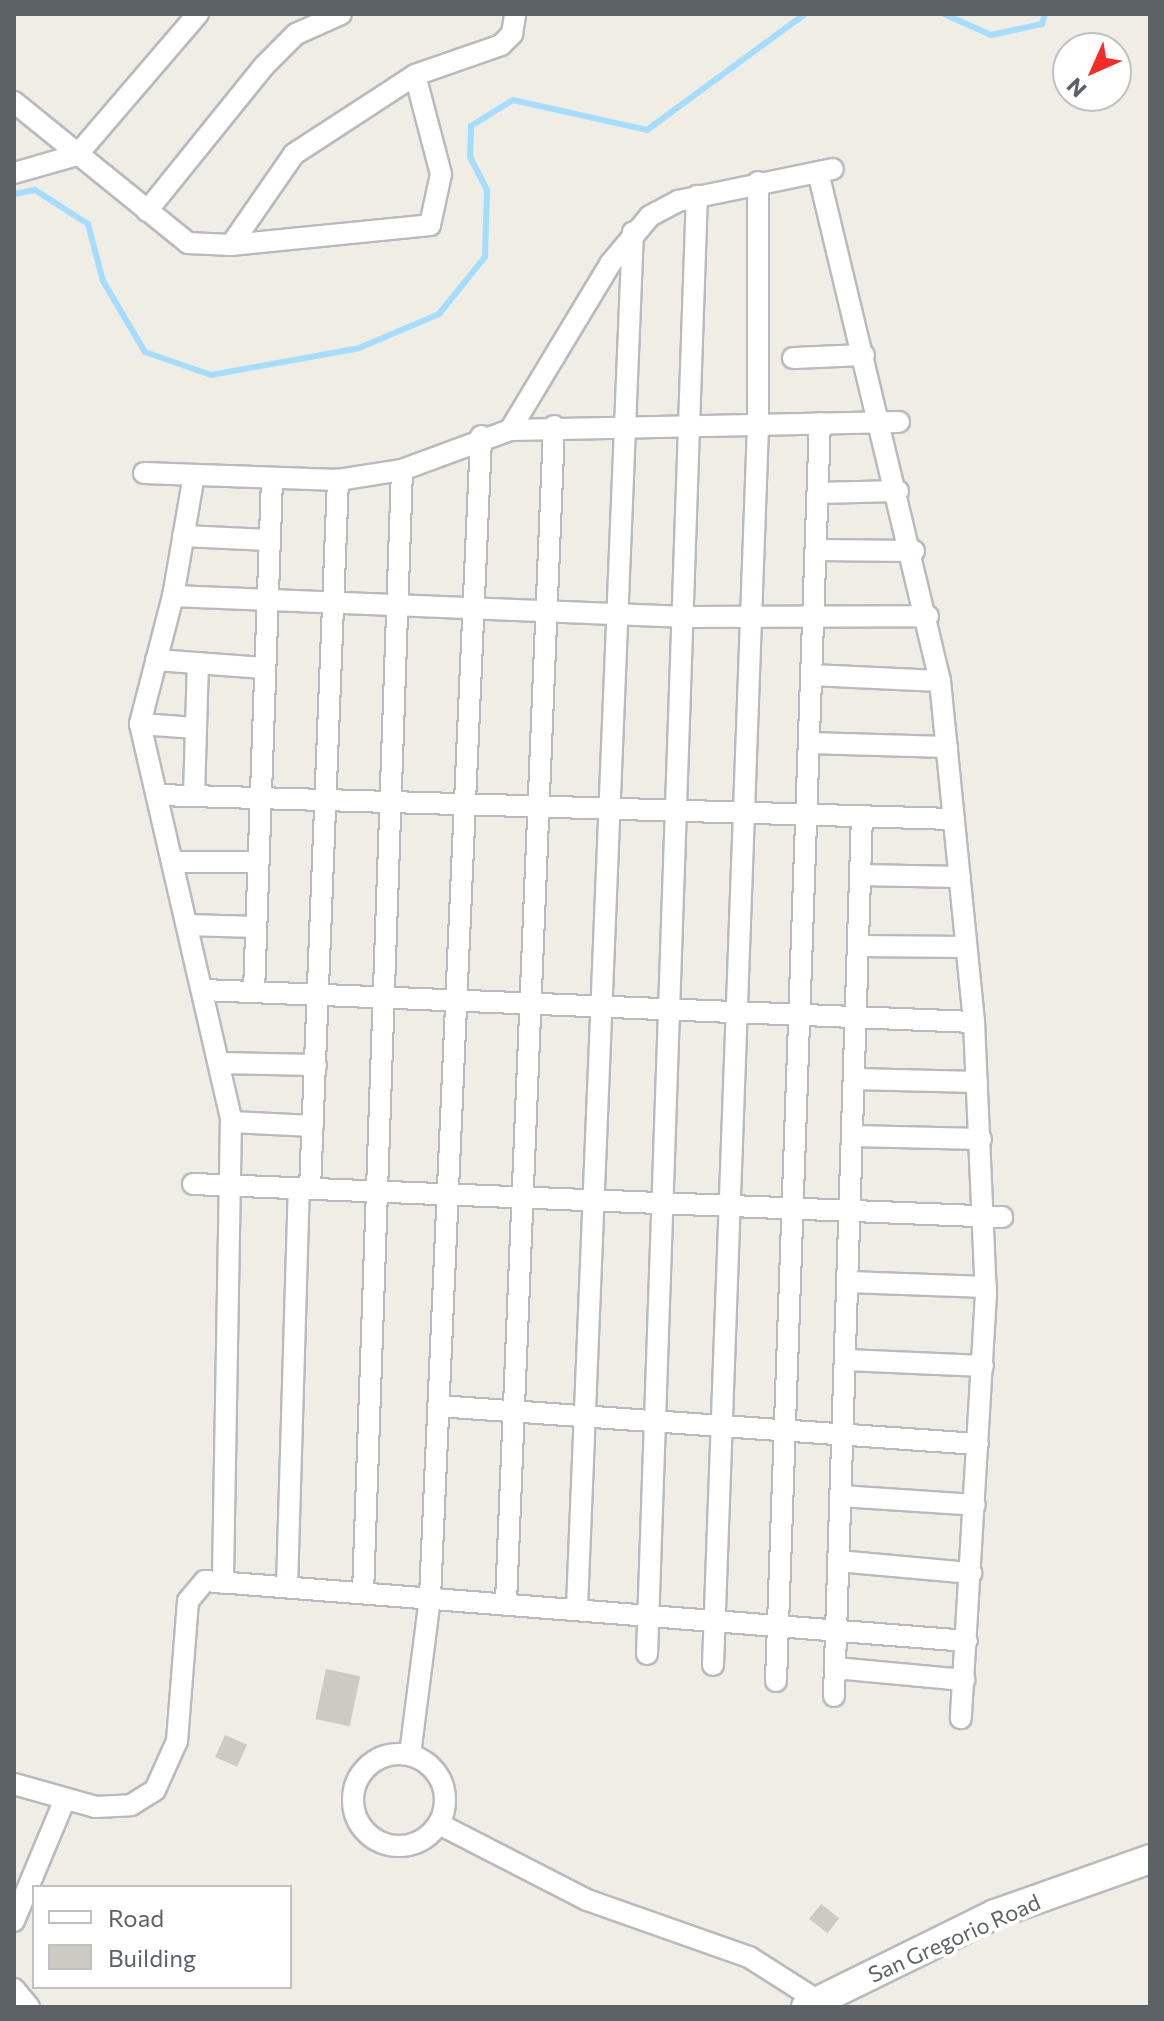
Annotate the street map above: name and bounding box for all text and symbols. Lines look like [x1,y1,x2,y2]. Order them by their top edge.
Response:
north arrow [1052,32,1132,112]
text: N [1061,73,1091,103]
legend [32,1885,292,1989]
street label: San Gregorio Road [864,1888,1044,1988]
text: Road [108,1903,164,1932]
text: Building [108,1943,196,1972]

